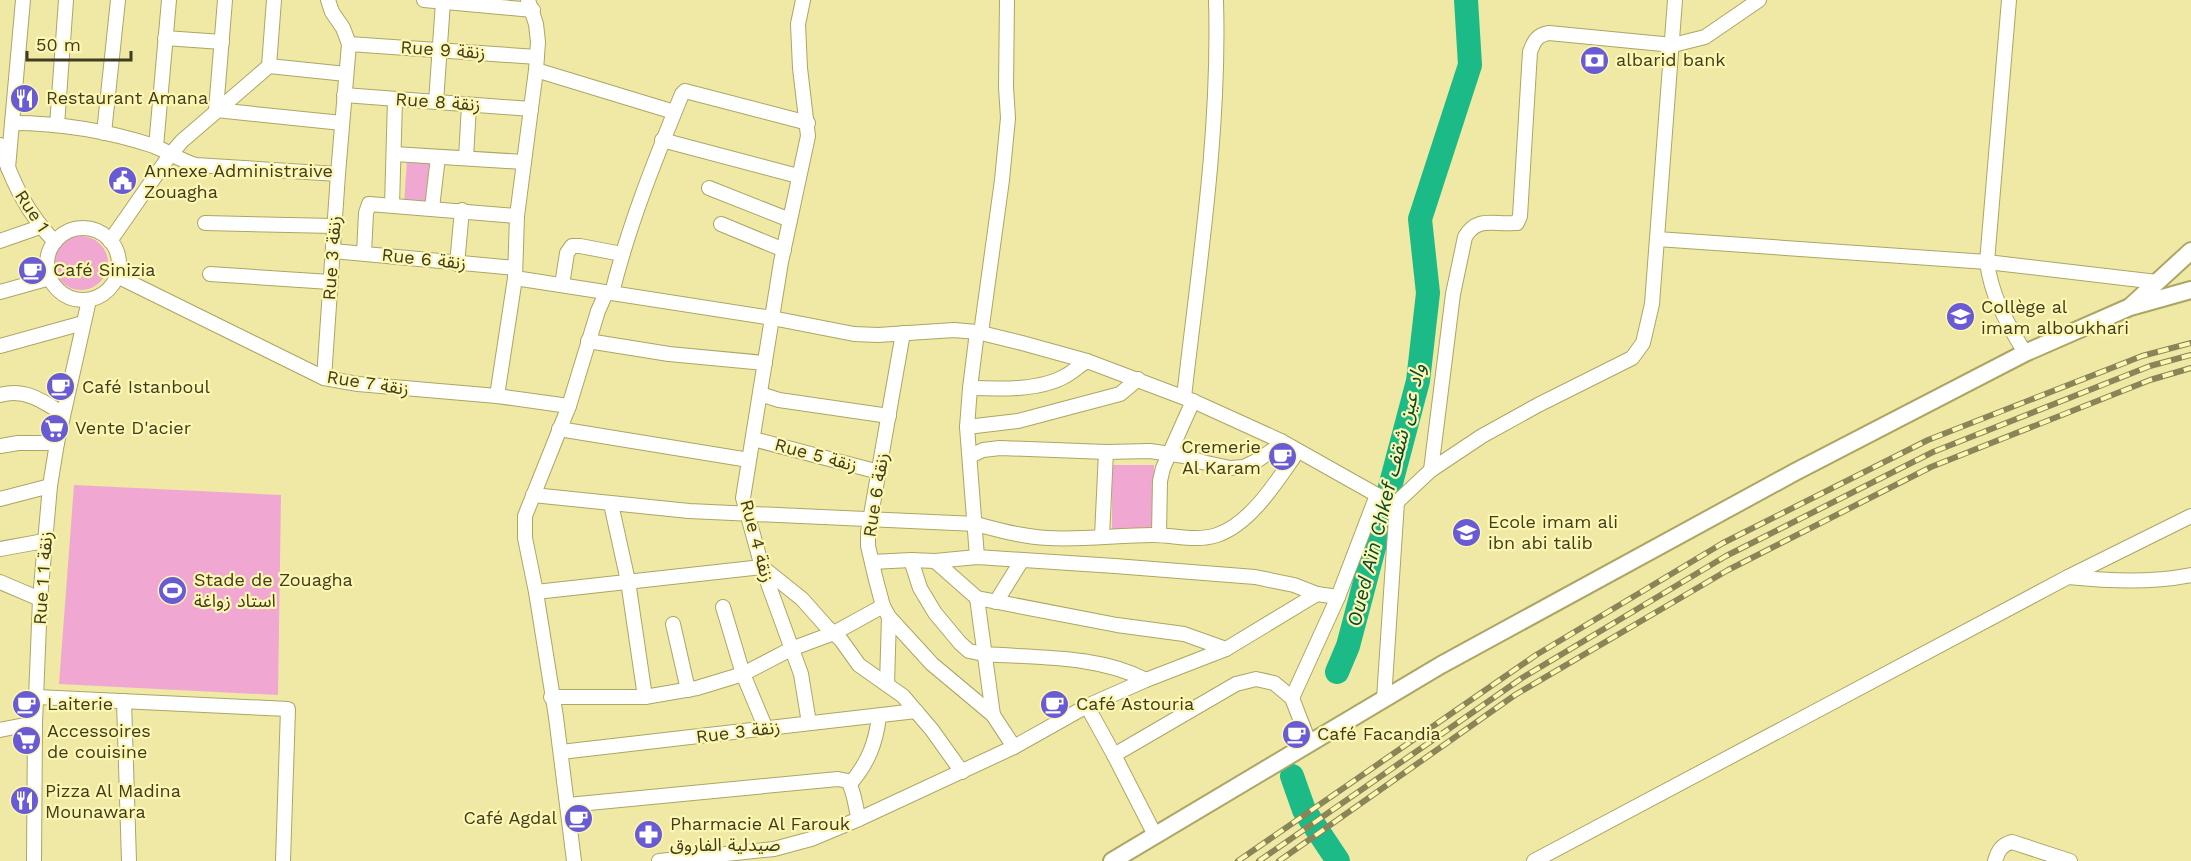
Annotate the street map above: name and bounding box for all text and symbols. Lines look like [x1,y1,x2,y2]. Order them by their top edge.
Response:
scale bar [27,24,130,62]
text: 50 m [36,34,81,55]
street label: Rue 9 زنقة [400,36,486,64]
bank icon: albarid bank [1579,44,1611,76]
place label: albarid bank [1616,49,1726,70]
restaurant icon: Restaurant Amana [9,82,41,114]
place label: Restaurant Amana [46,87,208,108]
street label: Rue 8 زنقة [395,88,481,116]
place label: Annexe Administraive Zouagha [144,160,333,202]
public building icon: Annexe Administraive Zouagha [107,165,139,197]
street label: Rue 1 [11,186,54,236]
street label: Rue 3 زنقة [318,215,346,301]
street label: Rue 6 زنقة [381,244,467,274]
cafe icon: Café Sinizia [16,254,48,286]
place label: Café Sinizia [53,259,156,280]
place label: Collège al imam alboukhari [1981,296,2129,338]
school or university icon: Collège al imam alboukhari [1944,301,1976,333]
water label: Oued Aïn Chkef واد عين شقف [1342,361,1430,629]
street label: Rue 7 زنقة [325,366,411,400]
cafe icon: Café Istanboul [45,371,77,403]
place label: Café Istanboul [82,376,211,397]
supermarket icon: Vente D'acier [38,412,70,444]
place label: Vente D'acier [75,417,191,438]
street label: Rue 5 زنقة [772,433,860,477]
place label: Cremerie Al Karam [1181,436,1261,478]
cafe icon: Cremerie Al Karam [1266,441,1298,473]
street label: Rue 6 زنقة [858,451,894,539]
street label: Rue 4 زنقة [735,497,779,585]
place label: Ecole imam ali ibn abi talib [1488,511,1618,553]
school or university icon: Ecole imam ali ibn abi talib [1451,516,1483,548]
street label: Rue 1 زنقة 1 [29,530,57,626]
place label: Stade de Zouagha استاد زواغة [194,569,353,612]
sports icon: Stade de Zouagha استاد زواغة [157,574,189,606]
cafe icon: Laiterie [10,688,42,720]
cafe icon: Café Astouria [1039,688,1071,720]
place label: Laiterie [47,693,113,714]
place label: Café Astouria [1076,693,1194,714]
street label: Rue 3 زنقة [695,716,781,748]
cafe icon: Café Facandia [1280,718,1312,750]
place label: Accessoires de couisine [47,720,151,762]
place label: Café Facandia [1317,723,1441,744]
supermarket icon: Accessoires de couisine [10,725,42,757]
place label: Pizza Al Madina Mounawara [45,780,181,822]
restaurant icon: Pizza Al Madina Mounawara [8,785,40,817]
cafe icon: Café Agdal [562,802,594,834]
place label: Café Agdal [463,807,557,828]
place label: Pharmacie Al Farouk صيدلية الفاروق [670,813,850,856]
pharmacy icon: Pharmacie Al Farouk صيدلية الفاروق [633,818,665,850]

